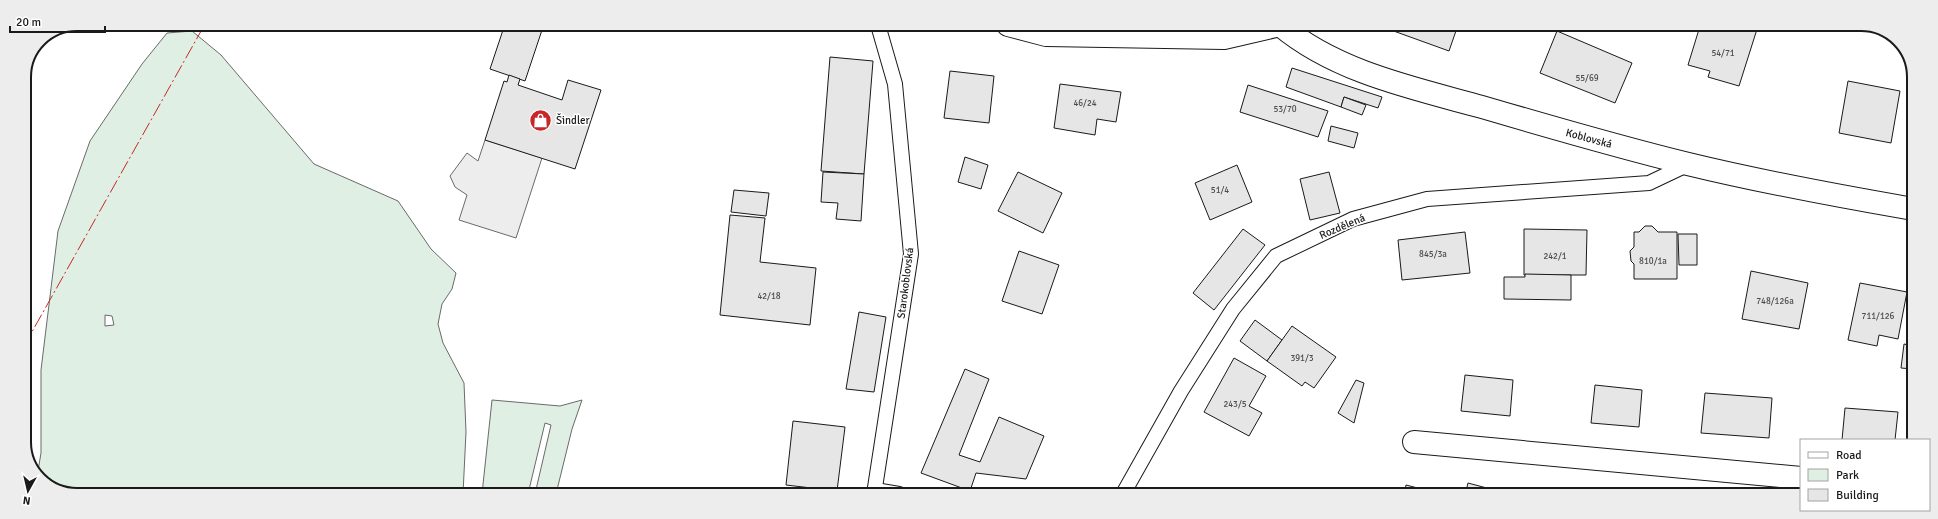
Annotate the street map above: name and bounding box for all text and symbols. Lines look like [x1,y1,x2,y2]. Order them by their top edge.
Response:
scale bar [10,8,105,34]
text: 20 m [16,15,41,30]
house number: 54/71 [1711,48,1735,59]
house number: 55/69 [1575,73,1599,84]
house number: 46/24 [1073,98,1097,109]
house number: 53/70 [1273,104,1297,115]
shop icon: Šindler [528,107,554,133]
place label: Šindler [556,113,590,127]
street label: Koblovská [1564,126,1614,151]
house number: 51/4 [1211,185,1229,196]
street label: Rozdělená [1317,211,1367,242]
street label: Starokoblovská [895,246,916,319]
house number: 845/3a [1419,249,1447,260]
house number: 242/1 [1543,251,1567,262]
house number: 810/1a [1639,256,1667,267]
house number: 42/18 [757,291,781,302]
house number: 748/126a [1756,296,1794,307]
house number: 711/126 [1862,311,1895,322]
house number: 391/3 [1290,353,1314,364]
house number: 243/5 [1223,399,1247,410]
legend [1800,439,1930,511]
text: Road [1836,448,1862,463]
text: Park [1836,468,1859,483]
north arrow [8,471,48,511]
text: Building [1836,488,1879,503]
text: N [22,493,31,507]

